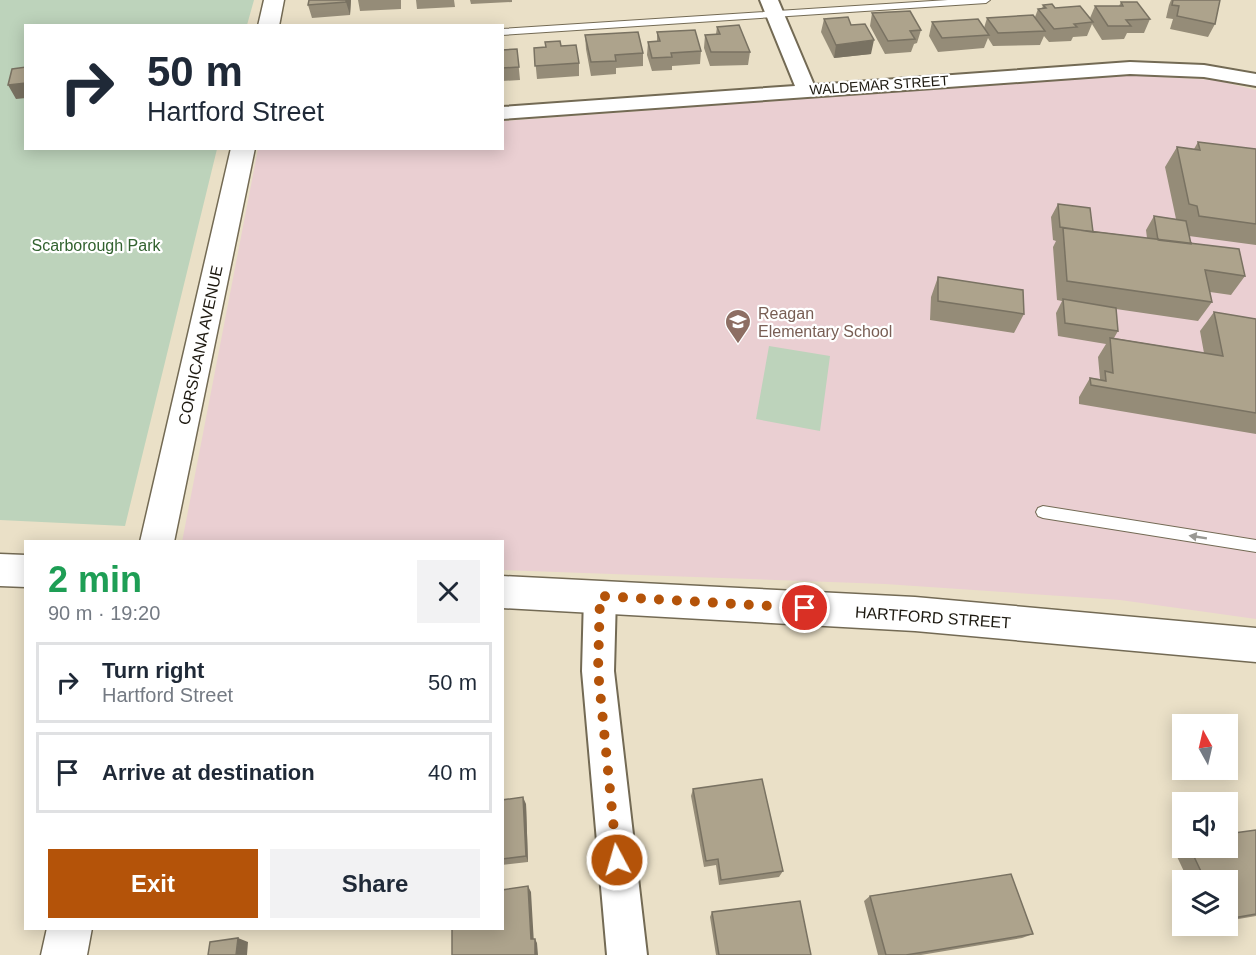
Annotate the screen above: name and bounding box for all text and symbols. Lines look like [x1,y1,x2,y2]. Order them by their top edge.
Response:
icon: right [48,48,126,126]
text: 50 m [147,48,243,95]
street label: WALDEMAR STREET [809,72,950,98]
text: Hartford Street [147,97,324,127]
park label: Scarborough Park [32,237,161,254]
street label: CORSICANA AVENUE [175,264,226,426]
place label: Reagan Elementary School [758,305,892,340]
school or university icon: Reagan Elementary School [723,307,753,345]
one-way arrow [1189,532,1208,541]
text: 2 min [48,559,142,600]
button: close [417,560,480,623]
pin [779,582,830,633]
icon: arrive [788,591,821,624]
text: 90 m · 19:20 [48,602,160,624]
street label: HARTFORD STREET [854,604,1012,631]
text: Turn right [102,658,204,683]
icon: right [51,666,84,699]
text: 50 m [428,670,477,695]
text: Hartford Street [102,684,233,706]
north arrow [1172,714,1238,780]
map controls [1172,714,1238,936]
icon: arrive [51,756,84,789]
text: Arrive at destination [102,760,315,785]
text: 40 m [428,760,477,785]
button: sound [1172,792,1238,858]
position arrow [585,828,649,892]
button: Exit [48,849,258,918]
button: Share [270,849,480,918]
button: layers [1172,870,1238,936]

